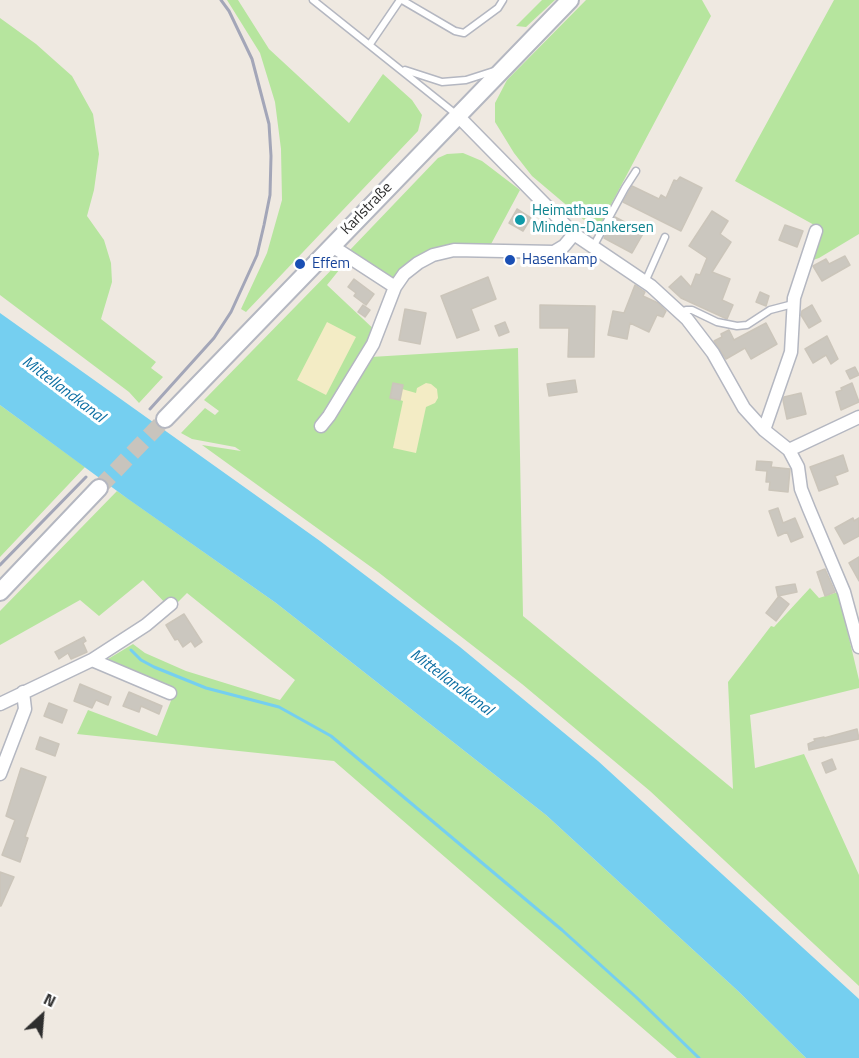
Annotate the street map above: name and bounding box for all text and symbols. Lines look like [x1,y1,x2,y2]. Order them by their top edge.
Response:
street label: Karlstraße [338,179,396,239]
place label: Heimathaus Minden-Dankersen [532,202,654,237]
marker: Heimathaus Minden-Dankersen [513,213,527,227]
place label: Hasenkamp [522,251,597,269]
marker: Hasenkamp [503,253,517,267]
place label: Effem [312,255,350,273]
marker: Effem [293,257,307,271]
water label: Mittellandkanal [18,353,108,427]
water label: Mittellandkanal [406,646,496,720]
north arrow [12,986,72,1046]
text: N [40,987,60,1013]

